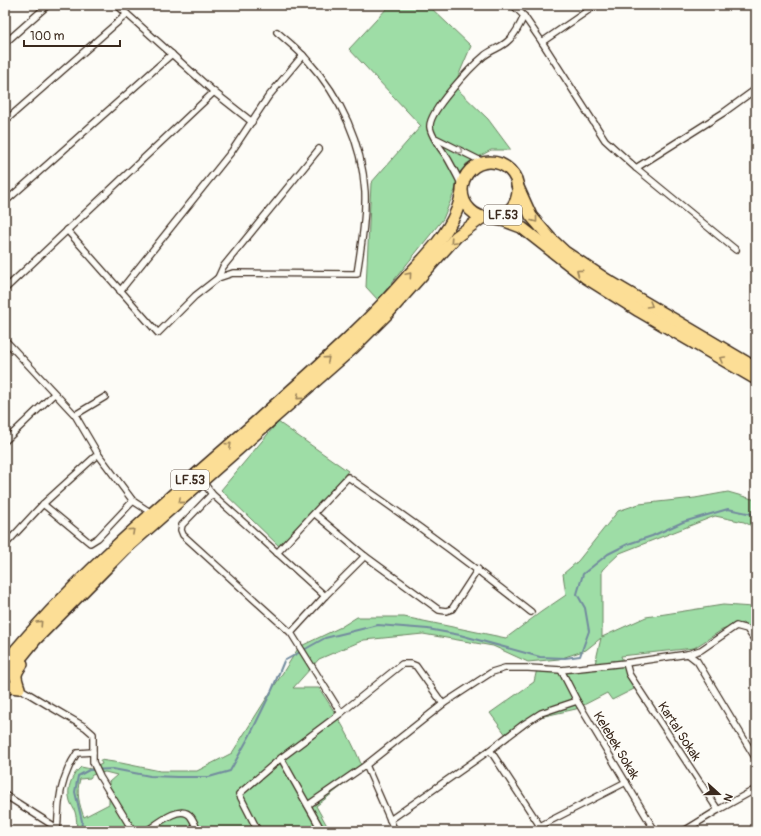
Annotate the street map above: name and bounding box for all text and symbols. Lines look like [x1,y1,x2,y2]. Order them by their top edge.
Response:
scale bar [24,22,120,48]
text: 100 m [30,29,65,44]
one-way arrow [455,146,463,154]
road number: LF.53 [484,205,522,225]
one-way arrow [530,215,537,222]
one-way arrow [450,236,457,244]
one-way arrow [576,270,583,277]
one-way arrow [404,272,411,280]
one-way arrow [646,301,653,308]
one-way arrow [322,357,329,364]
one-way arrow [719,357,726,364]
one-way arrow [296,392,304,399]
one-way arrow [225,443,232,450]
road number: LF.53 [171,470,209,490]
one-way arrow [178,497,185,504]
one-way arrow [127,529,135,536]
one-way arrow [35,620,43,628]
street label: Kartal Sokak [654,699,704,765]
street label: Kelebek Sokak [590,709,643,783]
north arrow [699,774,739,814]
text: N [720,792,735,804]

